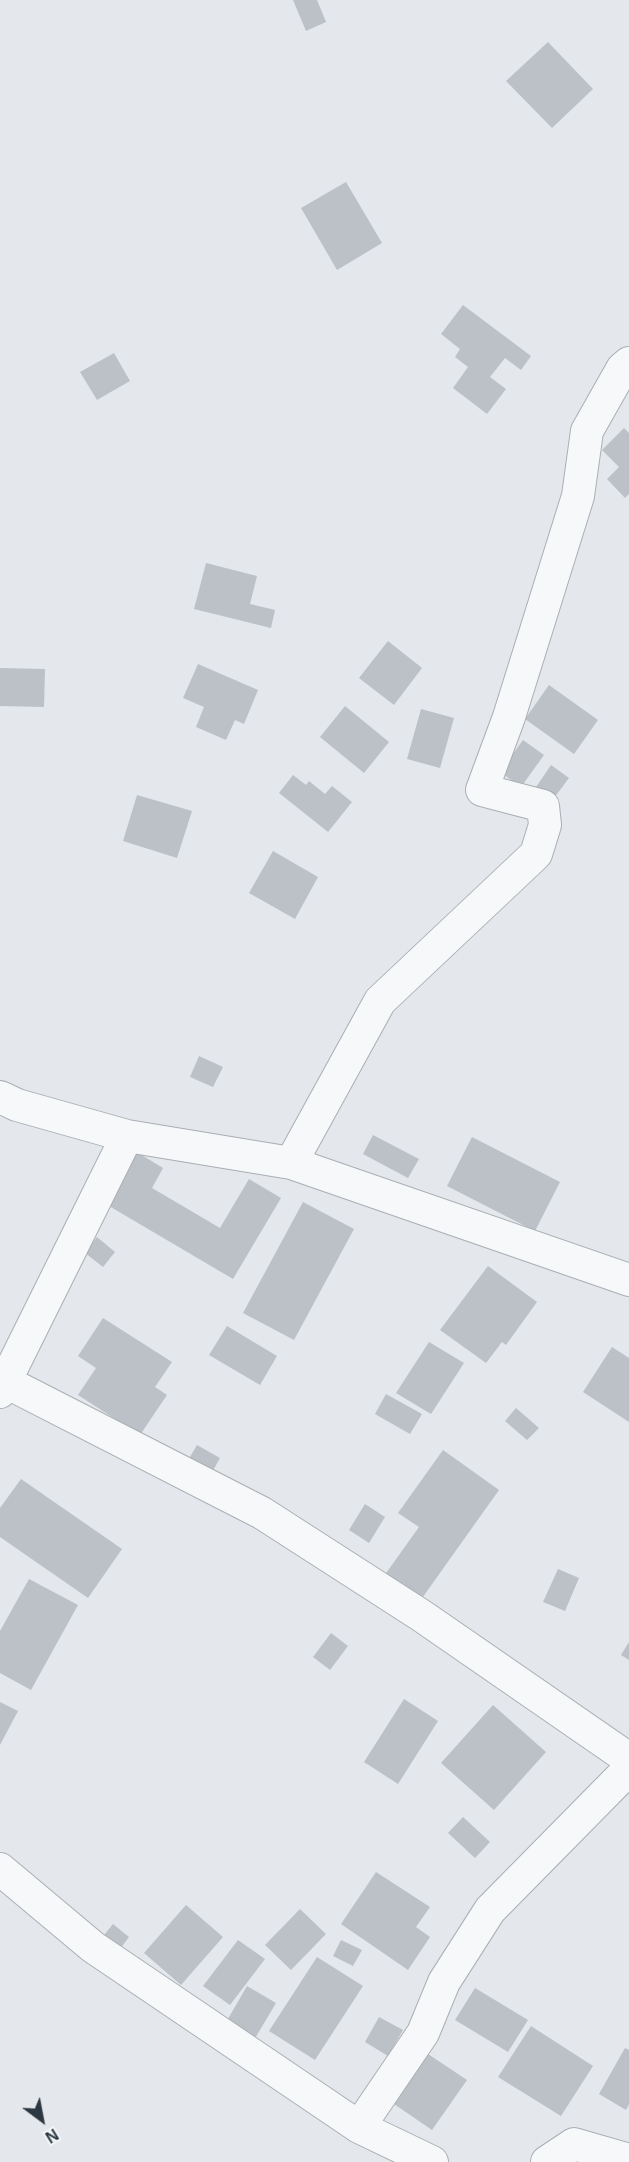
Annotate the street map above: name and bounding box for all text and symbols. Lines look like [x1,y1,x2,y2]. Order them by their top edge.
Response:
north arrow [12,2090,72,2150]
text: N [42,2125,61,2146]

